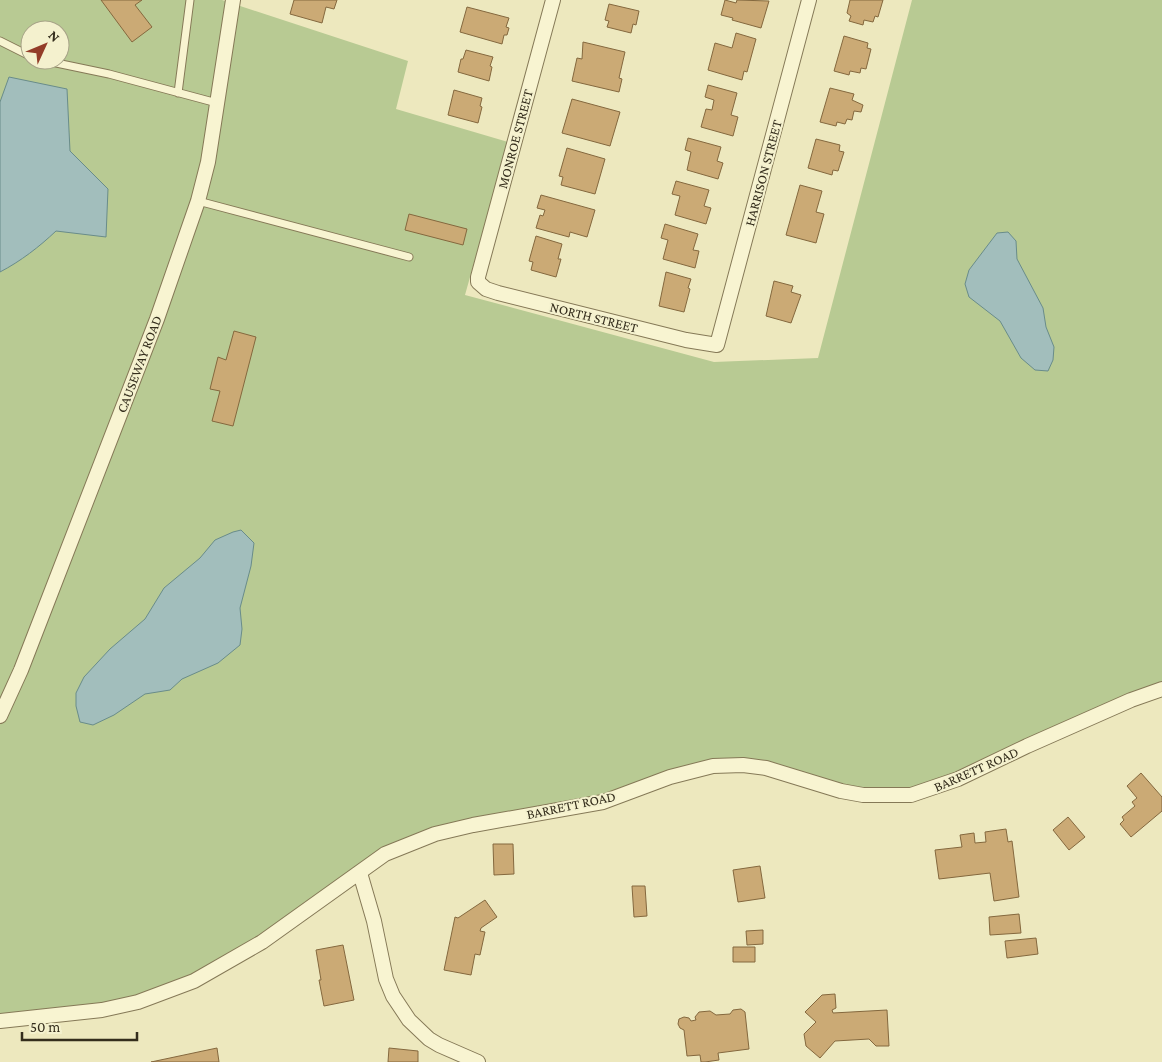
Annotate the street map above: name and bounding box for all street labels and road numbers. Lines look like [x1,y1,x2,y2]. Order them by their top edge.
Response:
street label: MONROE STREET [494,87,536,190]
street label: HARRISON STREET [741,118,785,228]
street label: NORTH STREET [548,298,640,336]
street label: CAUSEWAY ROAD [113,313,165,415]
street label: BARRETT ROAD [931,743,1021,795]
street label: BARRETT ROAD [525,788,617,822]

